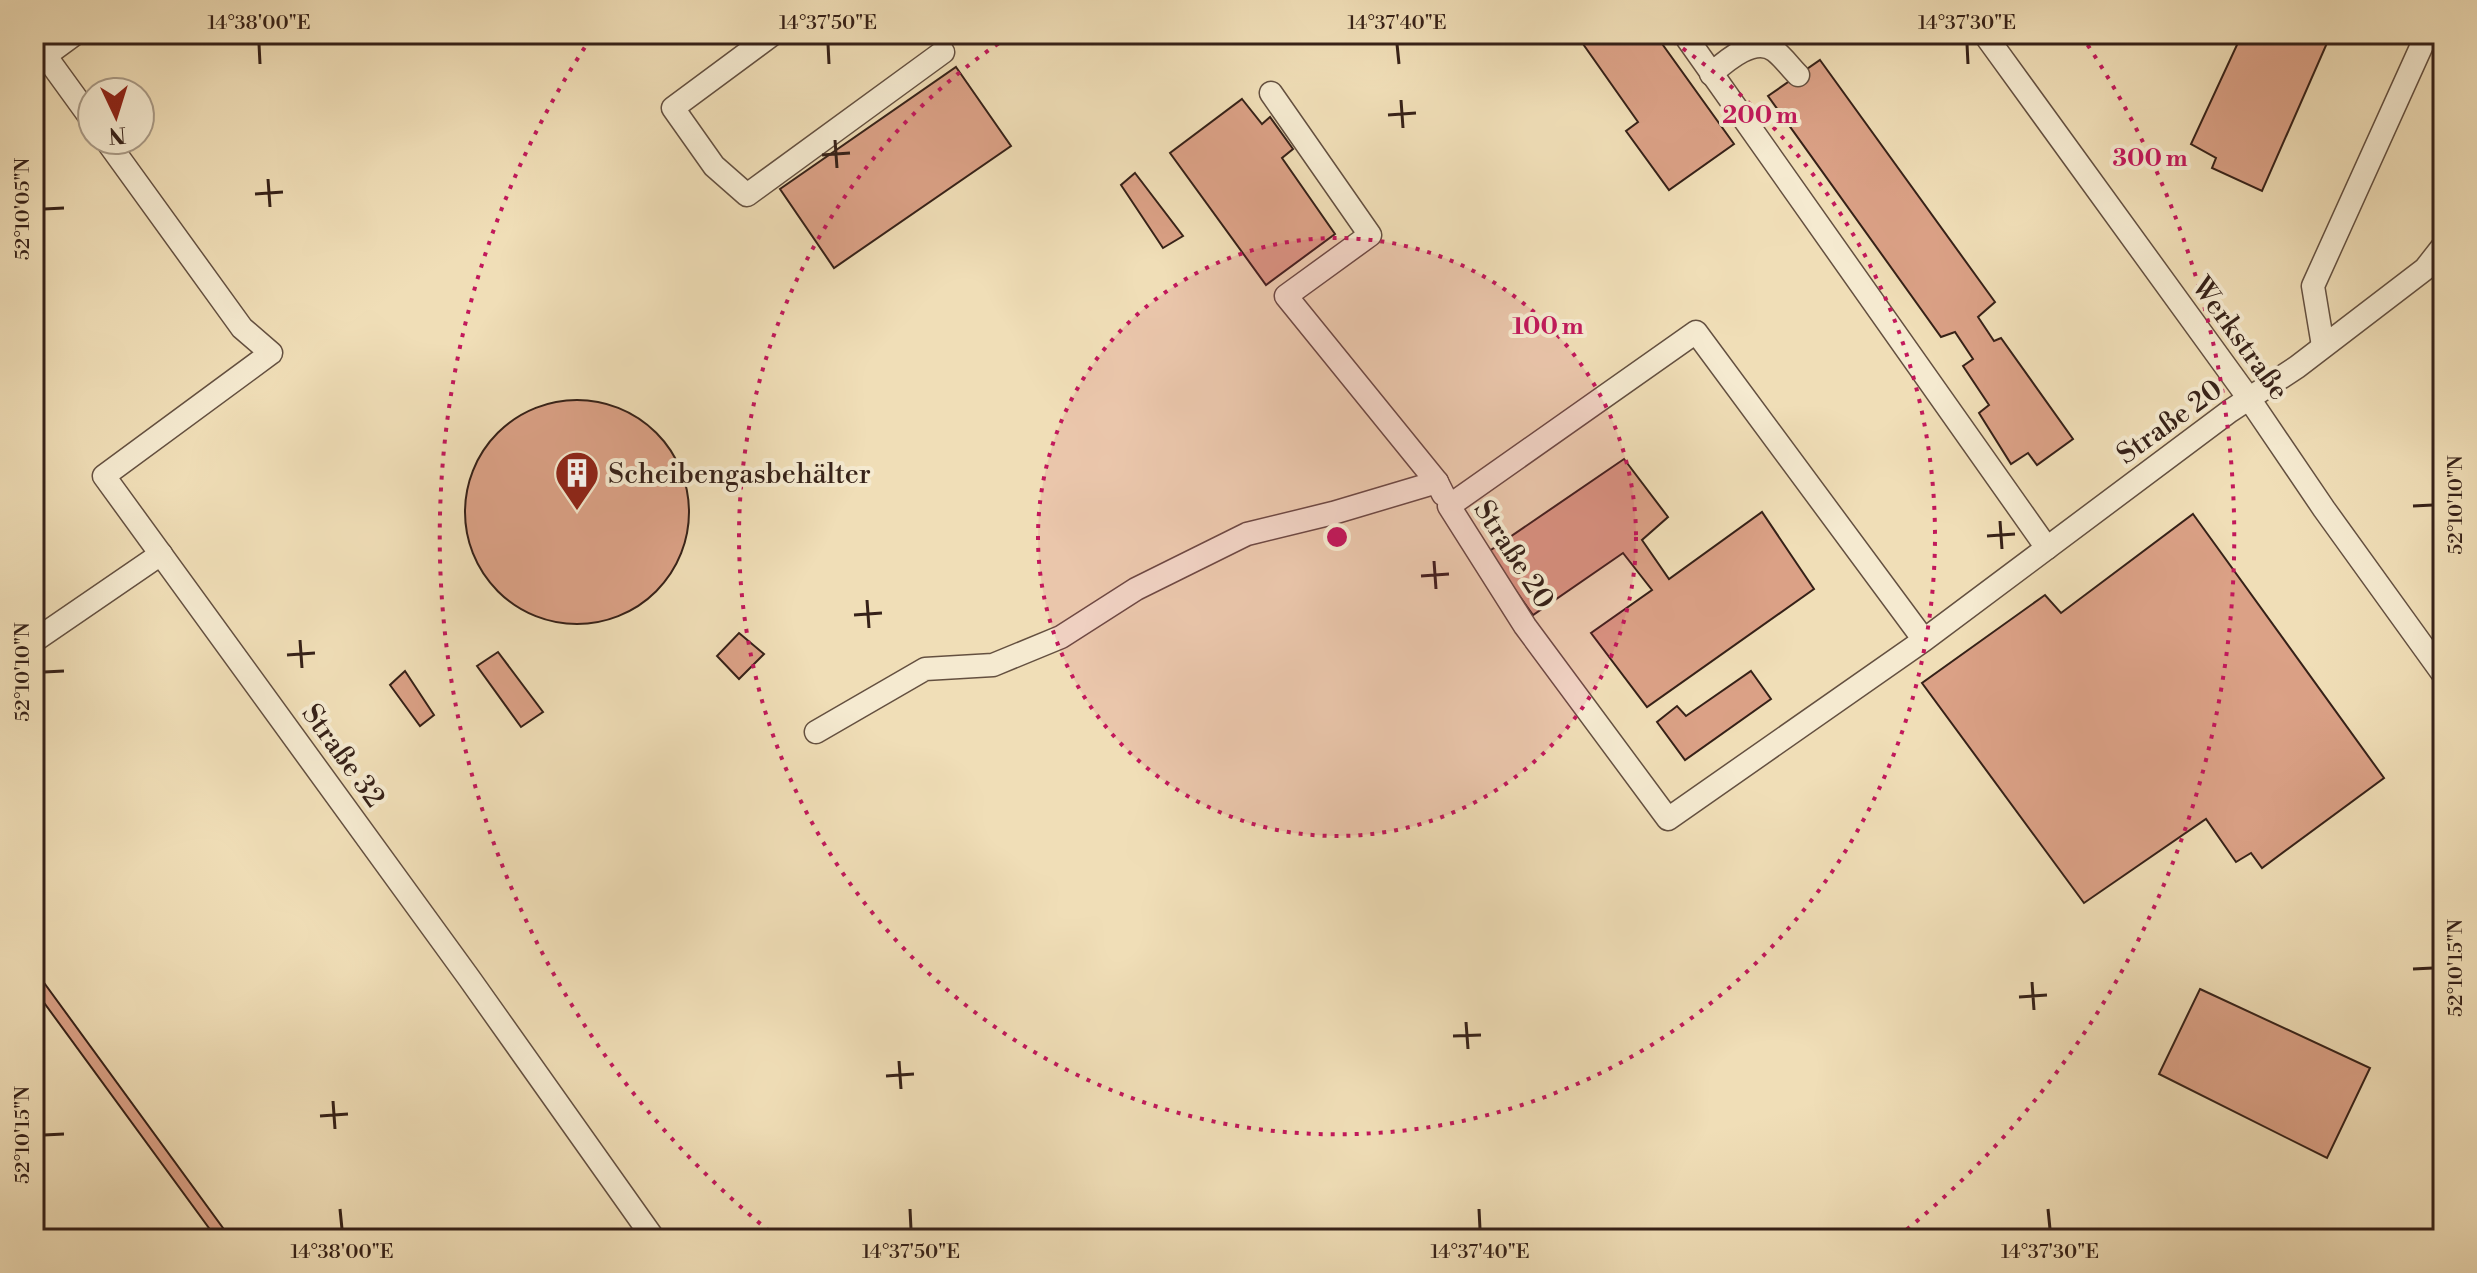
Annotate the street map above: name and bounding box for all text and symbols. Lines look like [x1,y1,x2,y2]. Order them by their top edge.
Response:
text: 14°38'00"E [208,11,311,36]
text: 14°37'50"E [779,11,877,36]
text: 14°37'40"E [1347,11,1447,36]
text: 14°37'30"E [1918,11,2016,36]
north arrow [76,76,156,156]
text: 200 m [1722,101,1798,131]
text: N [107,120,127,149]
text: 300 m [2112,144,2188,174]
text: 52°10'05"N [11,158,36,260]
street label: Werkstraße [2183,270,2296,407]
text: 100 m [1512,312,1584,342]
street label: Straße 20 [2110,372,2230,472]
building icon: Scheibengasbehälter [553,449,601,512]
text: 52°10'10"N [2444,455,2469,555]
place label: Scheibengasbehälter [608,457,871,492]
street label: Straße 20 [1466,494,1562,616]
centre of rings [1323,523,1351,551]
text: 52°10'10"N [11,622,36,722]
street label: Straße 32 [294,697,392,814]
text: 52°10'15"N [2444,919,2469,1017]
text: 52°10'15"N [11,1086,36,1184]
text: 14°38'00"E [291,1240,394,1265]
text: 14°37'50"E [862,1240,960,1265]
text: 14°37'40"E [1430,1240,1530,1265]
text: 14°37'30"E [2001,1240,2099,1265]

